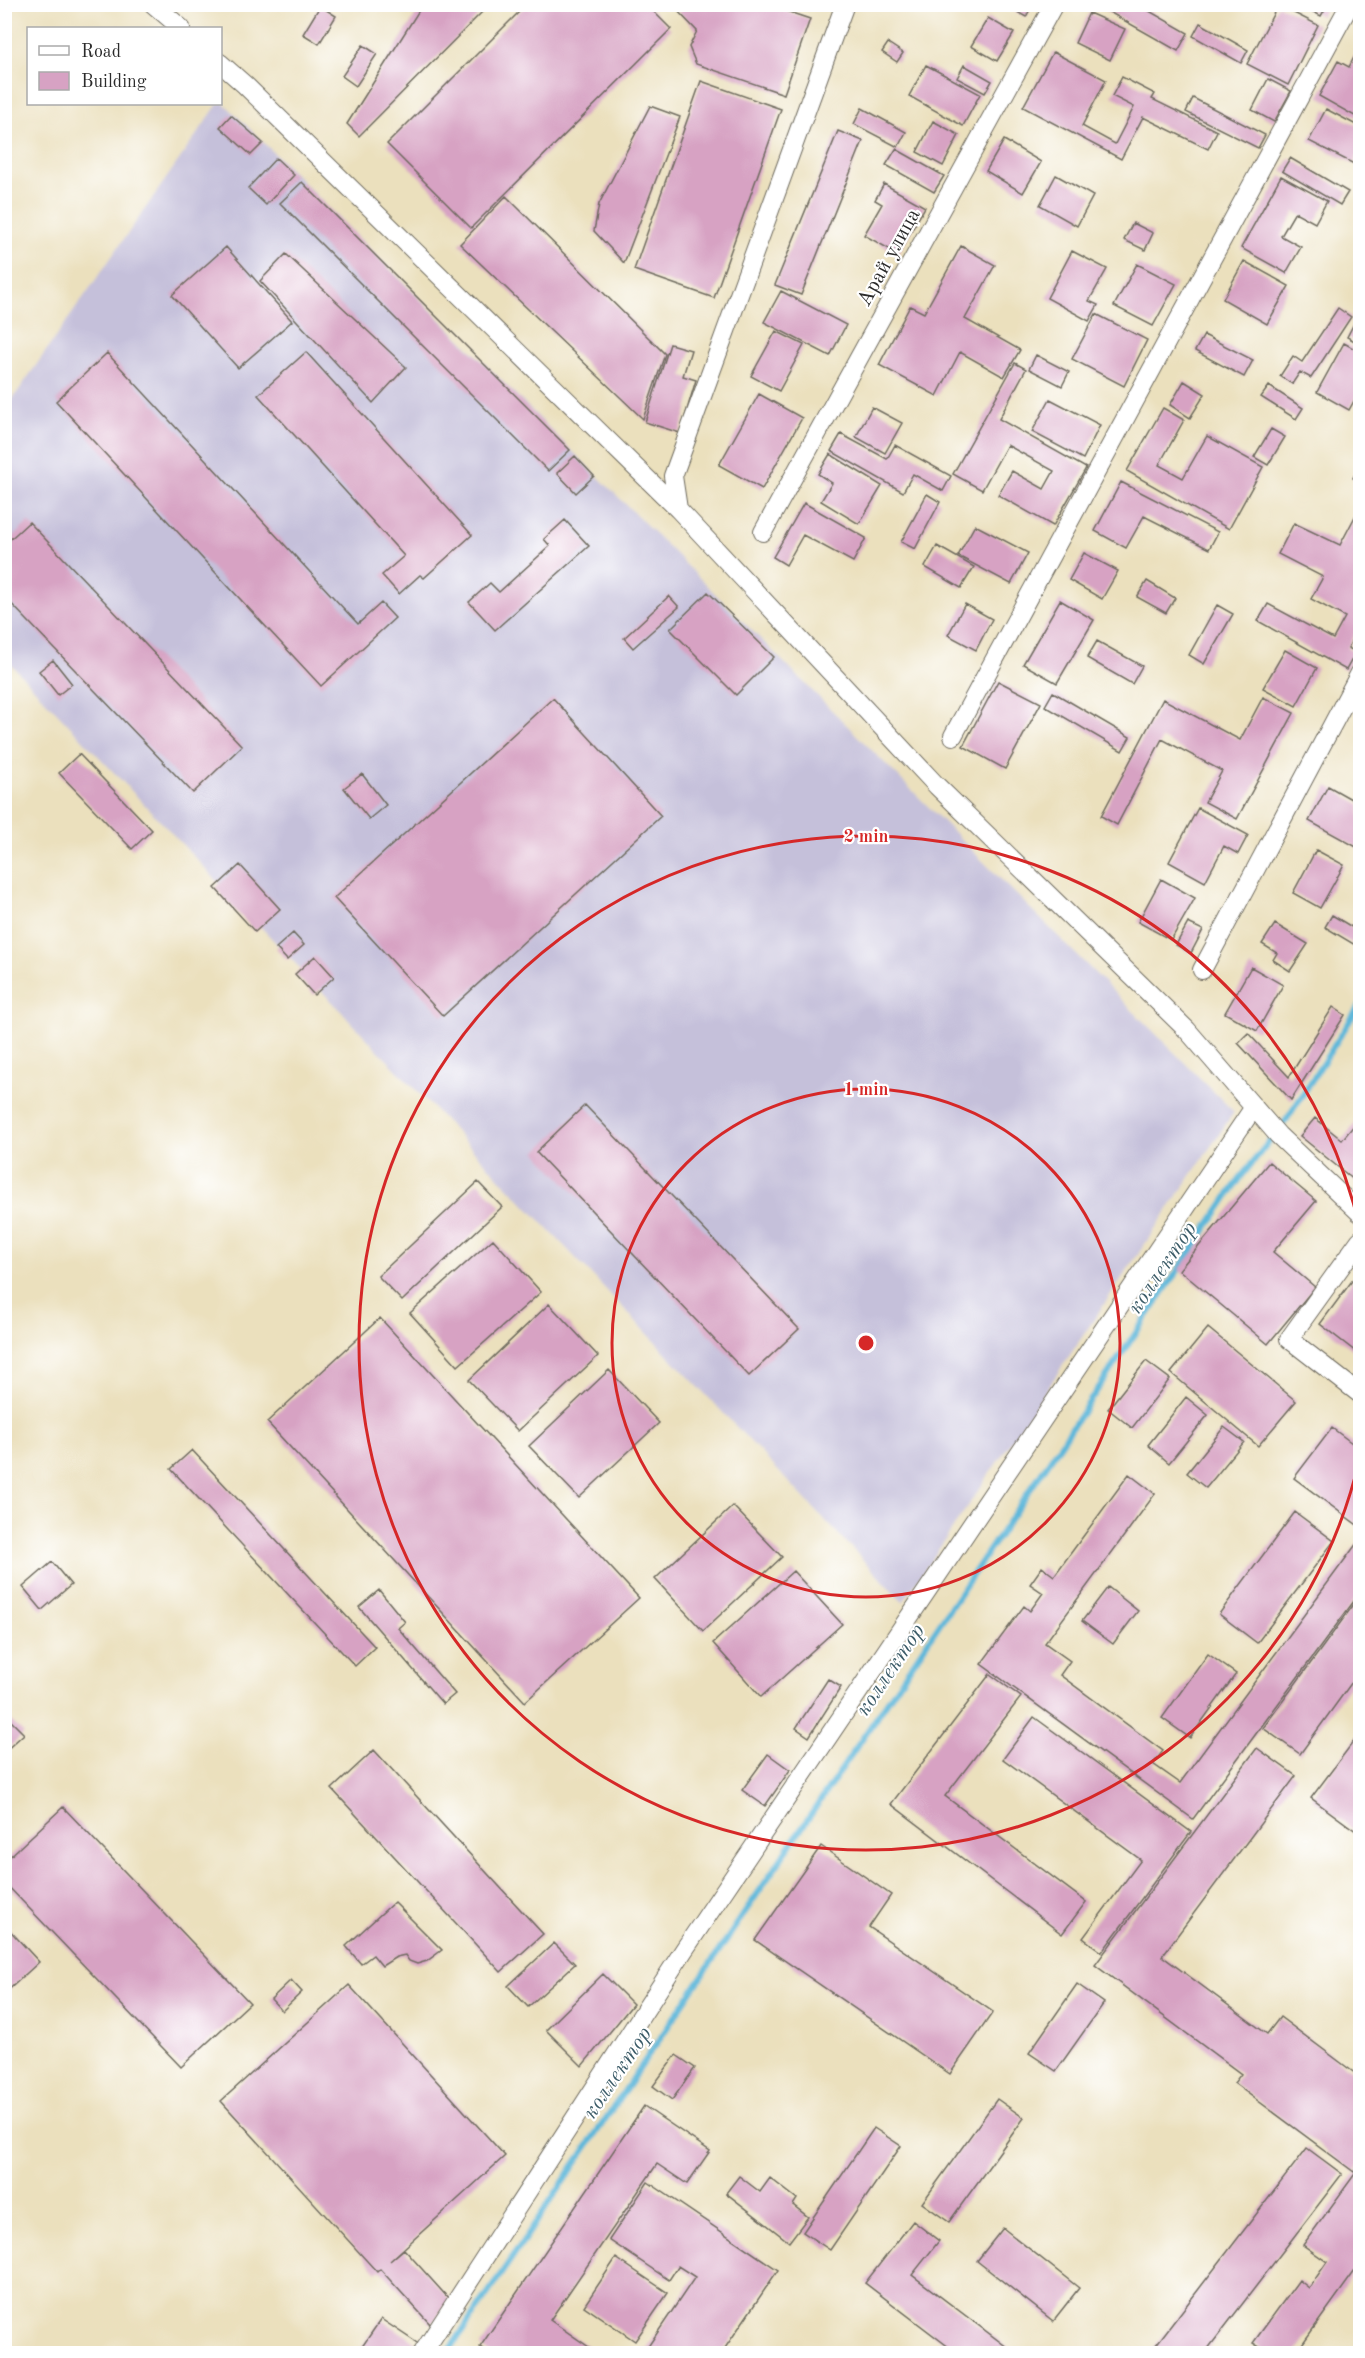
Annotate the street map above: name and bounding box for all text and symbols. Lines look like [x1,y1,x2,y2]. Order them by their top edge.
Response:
legend [27,27,222,105]
text: Road [81,43,121,61]
text: Building [81,73,147,91]
street label: Арай улица [854,205,925,310]
text: 2 min [843,828,889,846]
text: 1 min [843,1081,889,1099]
water label: коллектор [1124,1218,1201,1318]
centre of rings [856,1333,876,1353]
water label: коллектор [852,1620,929,1720]
water label: коллектор [579,2023,656,2123]

